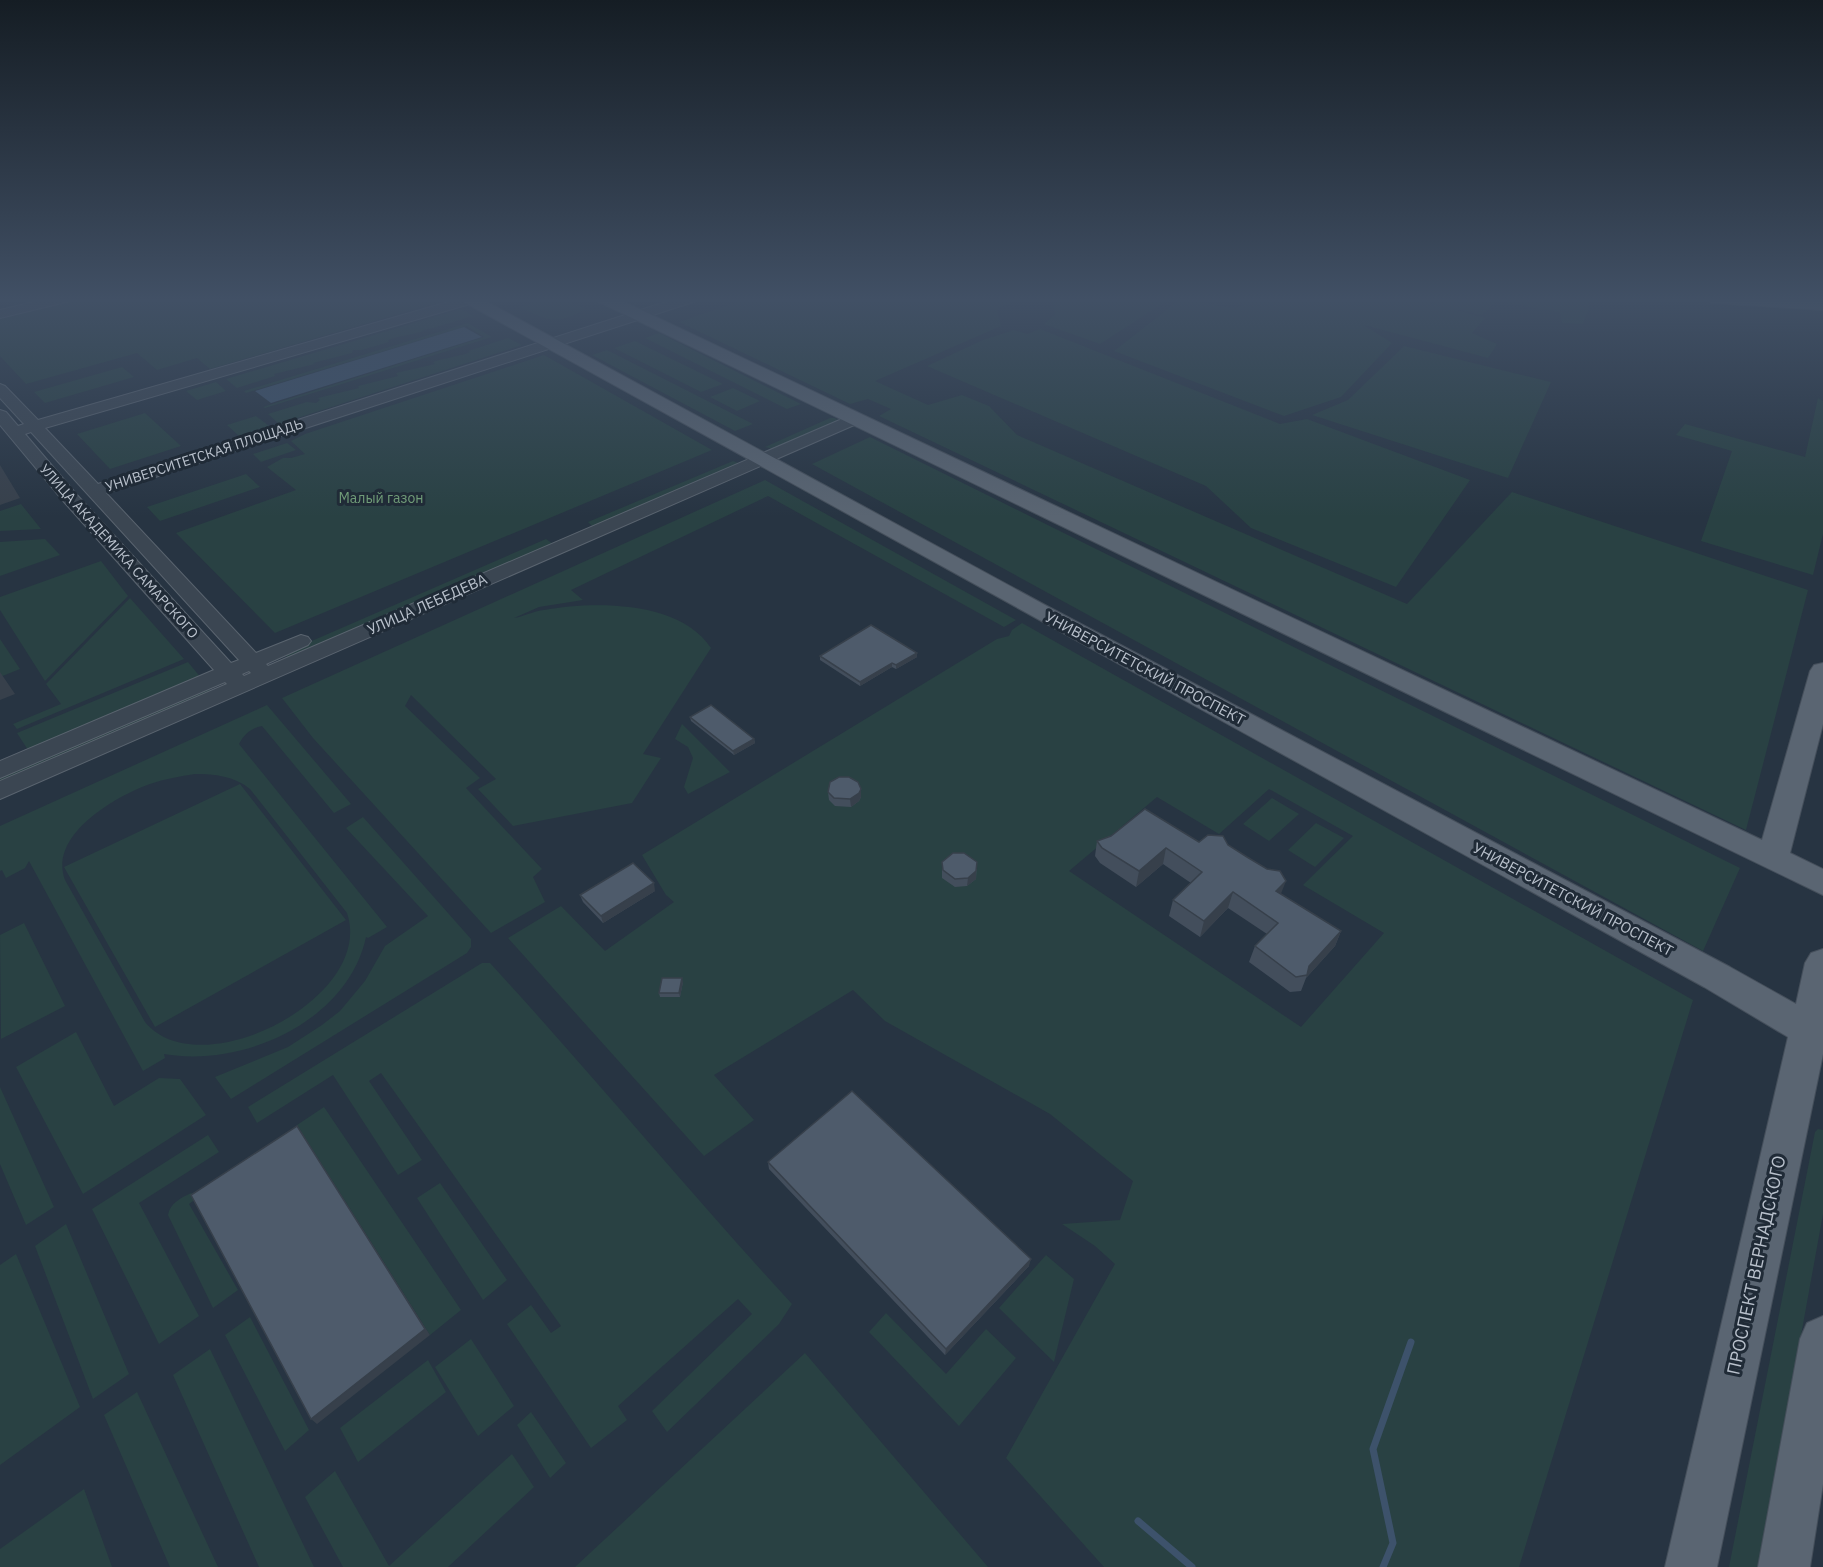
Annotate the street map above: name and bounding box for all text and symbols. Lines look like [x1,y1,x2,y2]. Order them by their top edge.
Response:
street label: УНИВЕРСИТЕТСКАЯ ПЛОЩАДЬ [103,414,305,496]
street label: УЛИЦА АКАДЕМИКА САМАРСКОГО [36,460,202,642]
park label: Малый газон [338,489,424,507]
street label: УЛИЦА ЛЕБЕДЕВА [364,569,490,639]
street label: УНИВЕРСИТЕТСКИЙ ПРОСПЕКТ [1041,607,1249,729]
street label: УНИВЕРСИТЕТСКИЙ ПРОСПЕКТ [1469,838,1677,960]
street label: ПРОСПЕКТ ВЕРНАДСКОГО [1722,1153,1790,1377]

